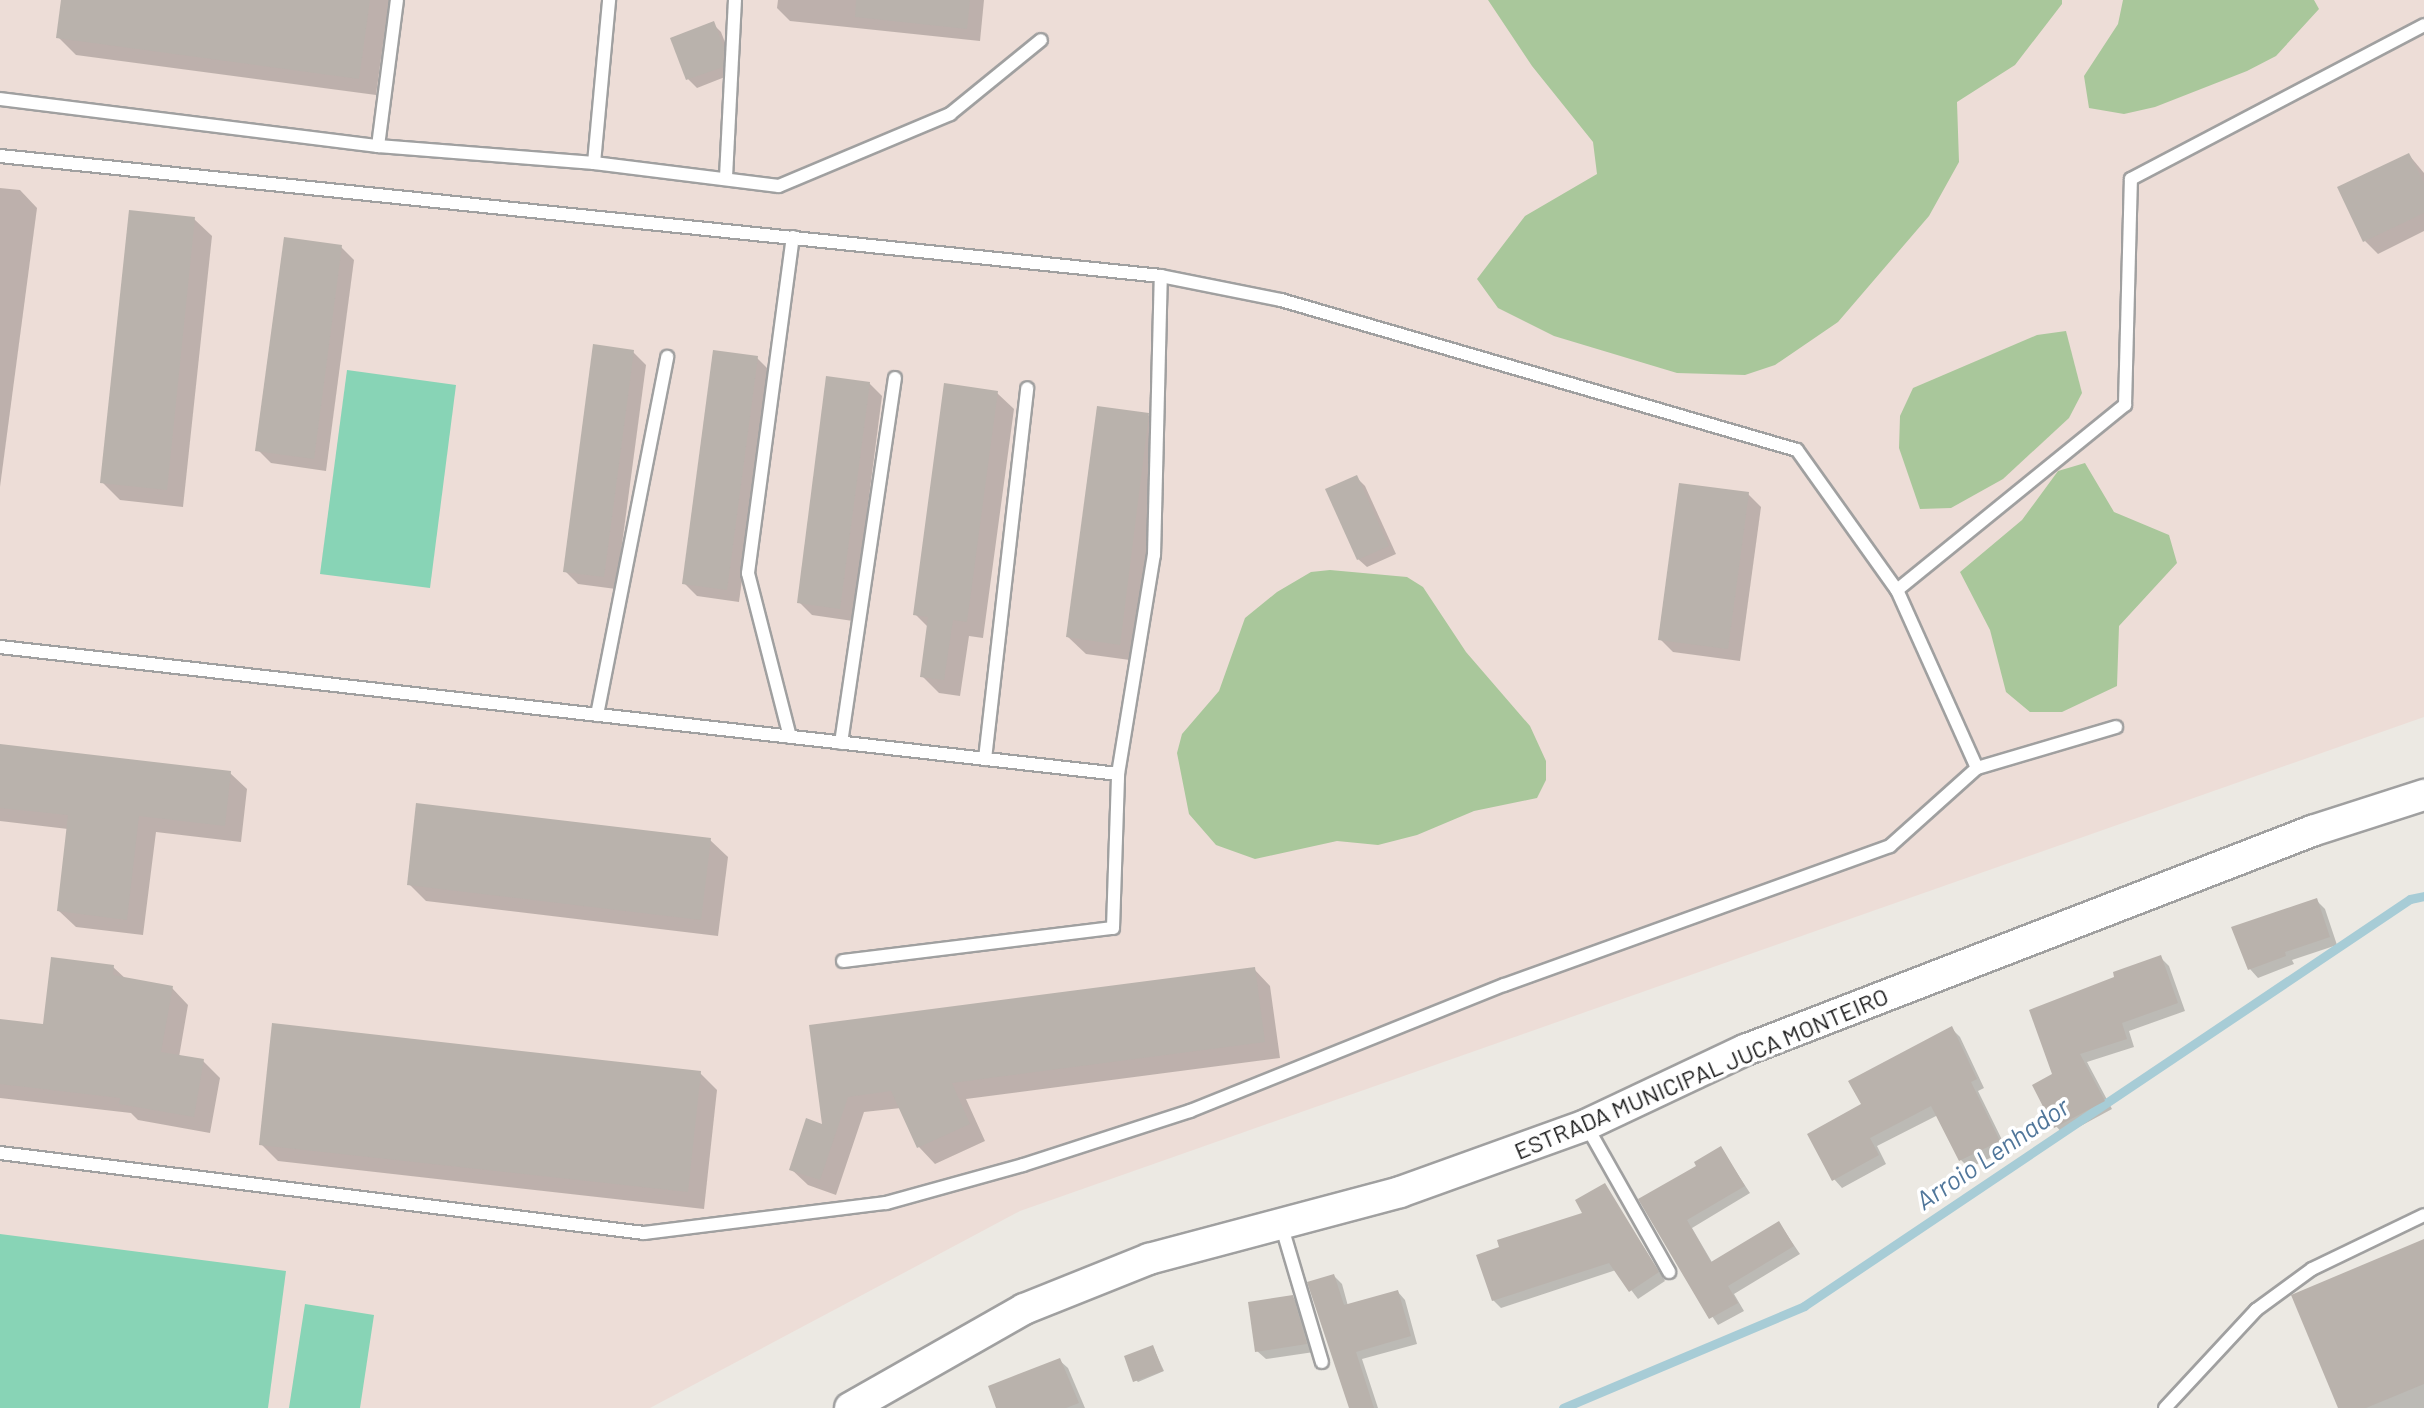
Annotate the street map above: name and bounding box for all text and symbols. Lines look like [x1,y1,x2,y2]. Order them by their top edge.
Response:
street label: ESTRADA MUNICIPAL JUCA MONTEIRO [1510,981,1892,1165]
water label: Arroio Lenhador [1910,1090,2074,1216]

